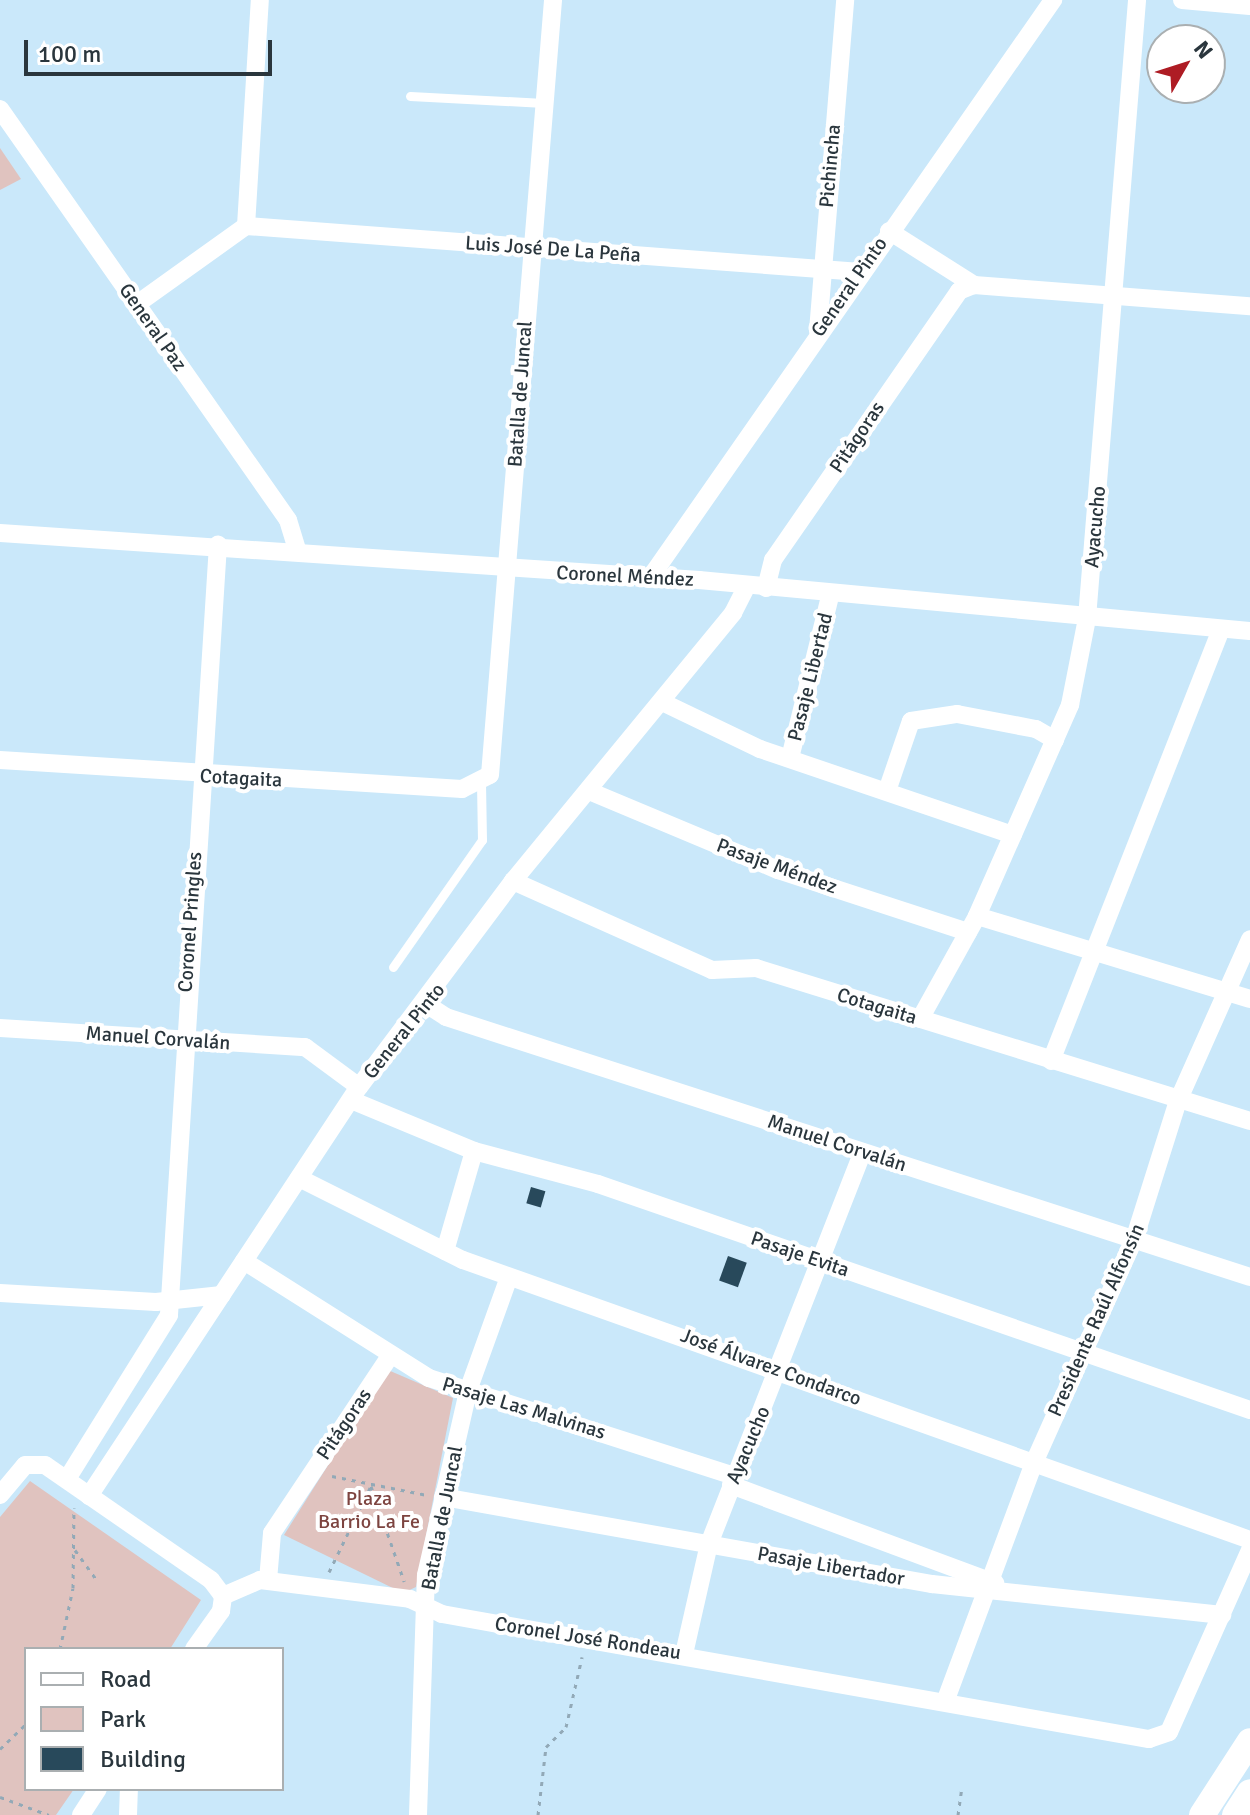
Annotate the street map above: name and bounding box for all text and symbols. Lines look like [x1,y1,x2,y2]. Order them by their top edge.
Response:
scale bar [28,24,276,74]
north arrow [1146,24,1226,104]
text: N [1188,35,1219,64]
text: 100 m [38,39,101,69]
street label: Pichincha [814,123,846,209]
street label: Luis José De La Peña [464,231,642,267]
street label: General Pinto [806,232,892,342]
street label: General Paz [114,279,192,375]
street label: Batalla de Juncal [503,320,537,468]
street label: Pitágoras [824,397,890,477]
street label: Ayacucho [1079,485,1111,569]
street label: Coronel Méndez [556,560,694,592]
street label: Pasaje Libertad [782,610,838,744]
street label: Cotagaita [199,764,283,792]
street label: Pasaje Méndez [713,833,841,899]
street label: Coronel Pringles [173,851,207,993]
street label: General Pinto [358,978,450,1084]
street label: Cotagaita [834,982,920,1030]
street label: Manuel Corvalán [85,1021,231,1055]
street label: Manuel Corvalán [764,1109,910,1177]
street label: Presidente Raúl Alfonsín [1043,1220,1149,1420]
street label: Pasaje Evita [748,1226,852,1282]
street label: José Álvarez Condarco [677,1323,865,1411]
street label: Pasaje Las Malvinas [439,1372,609,1444]
street label: Pitágoras [311,1384,377,1464]
street label: Ayacucho [721,1403,775,1487]
street label: Batalla de Juncal [416,1444,468,1592]
park label: Plaza Barrio La Fe [318,1487,420,1534]
street label: Pasaje Libertador [755,1541,907,1591]
street label: Coronel José Rondeau [493,1611,683,1665]
legend [24,1647,284,1791]
text: Road [100,1664,151,1694]
text: Park [100,1704,146,1734]
text: Building [100,1744,186,1774]

